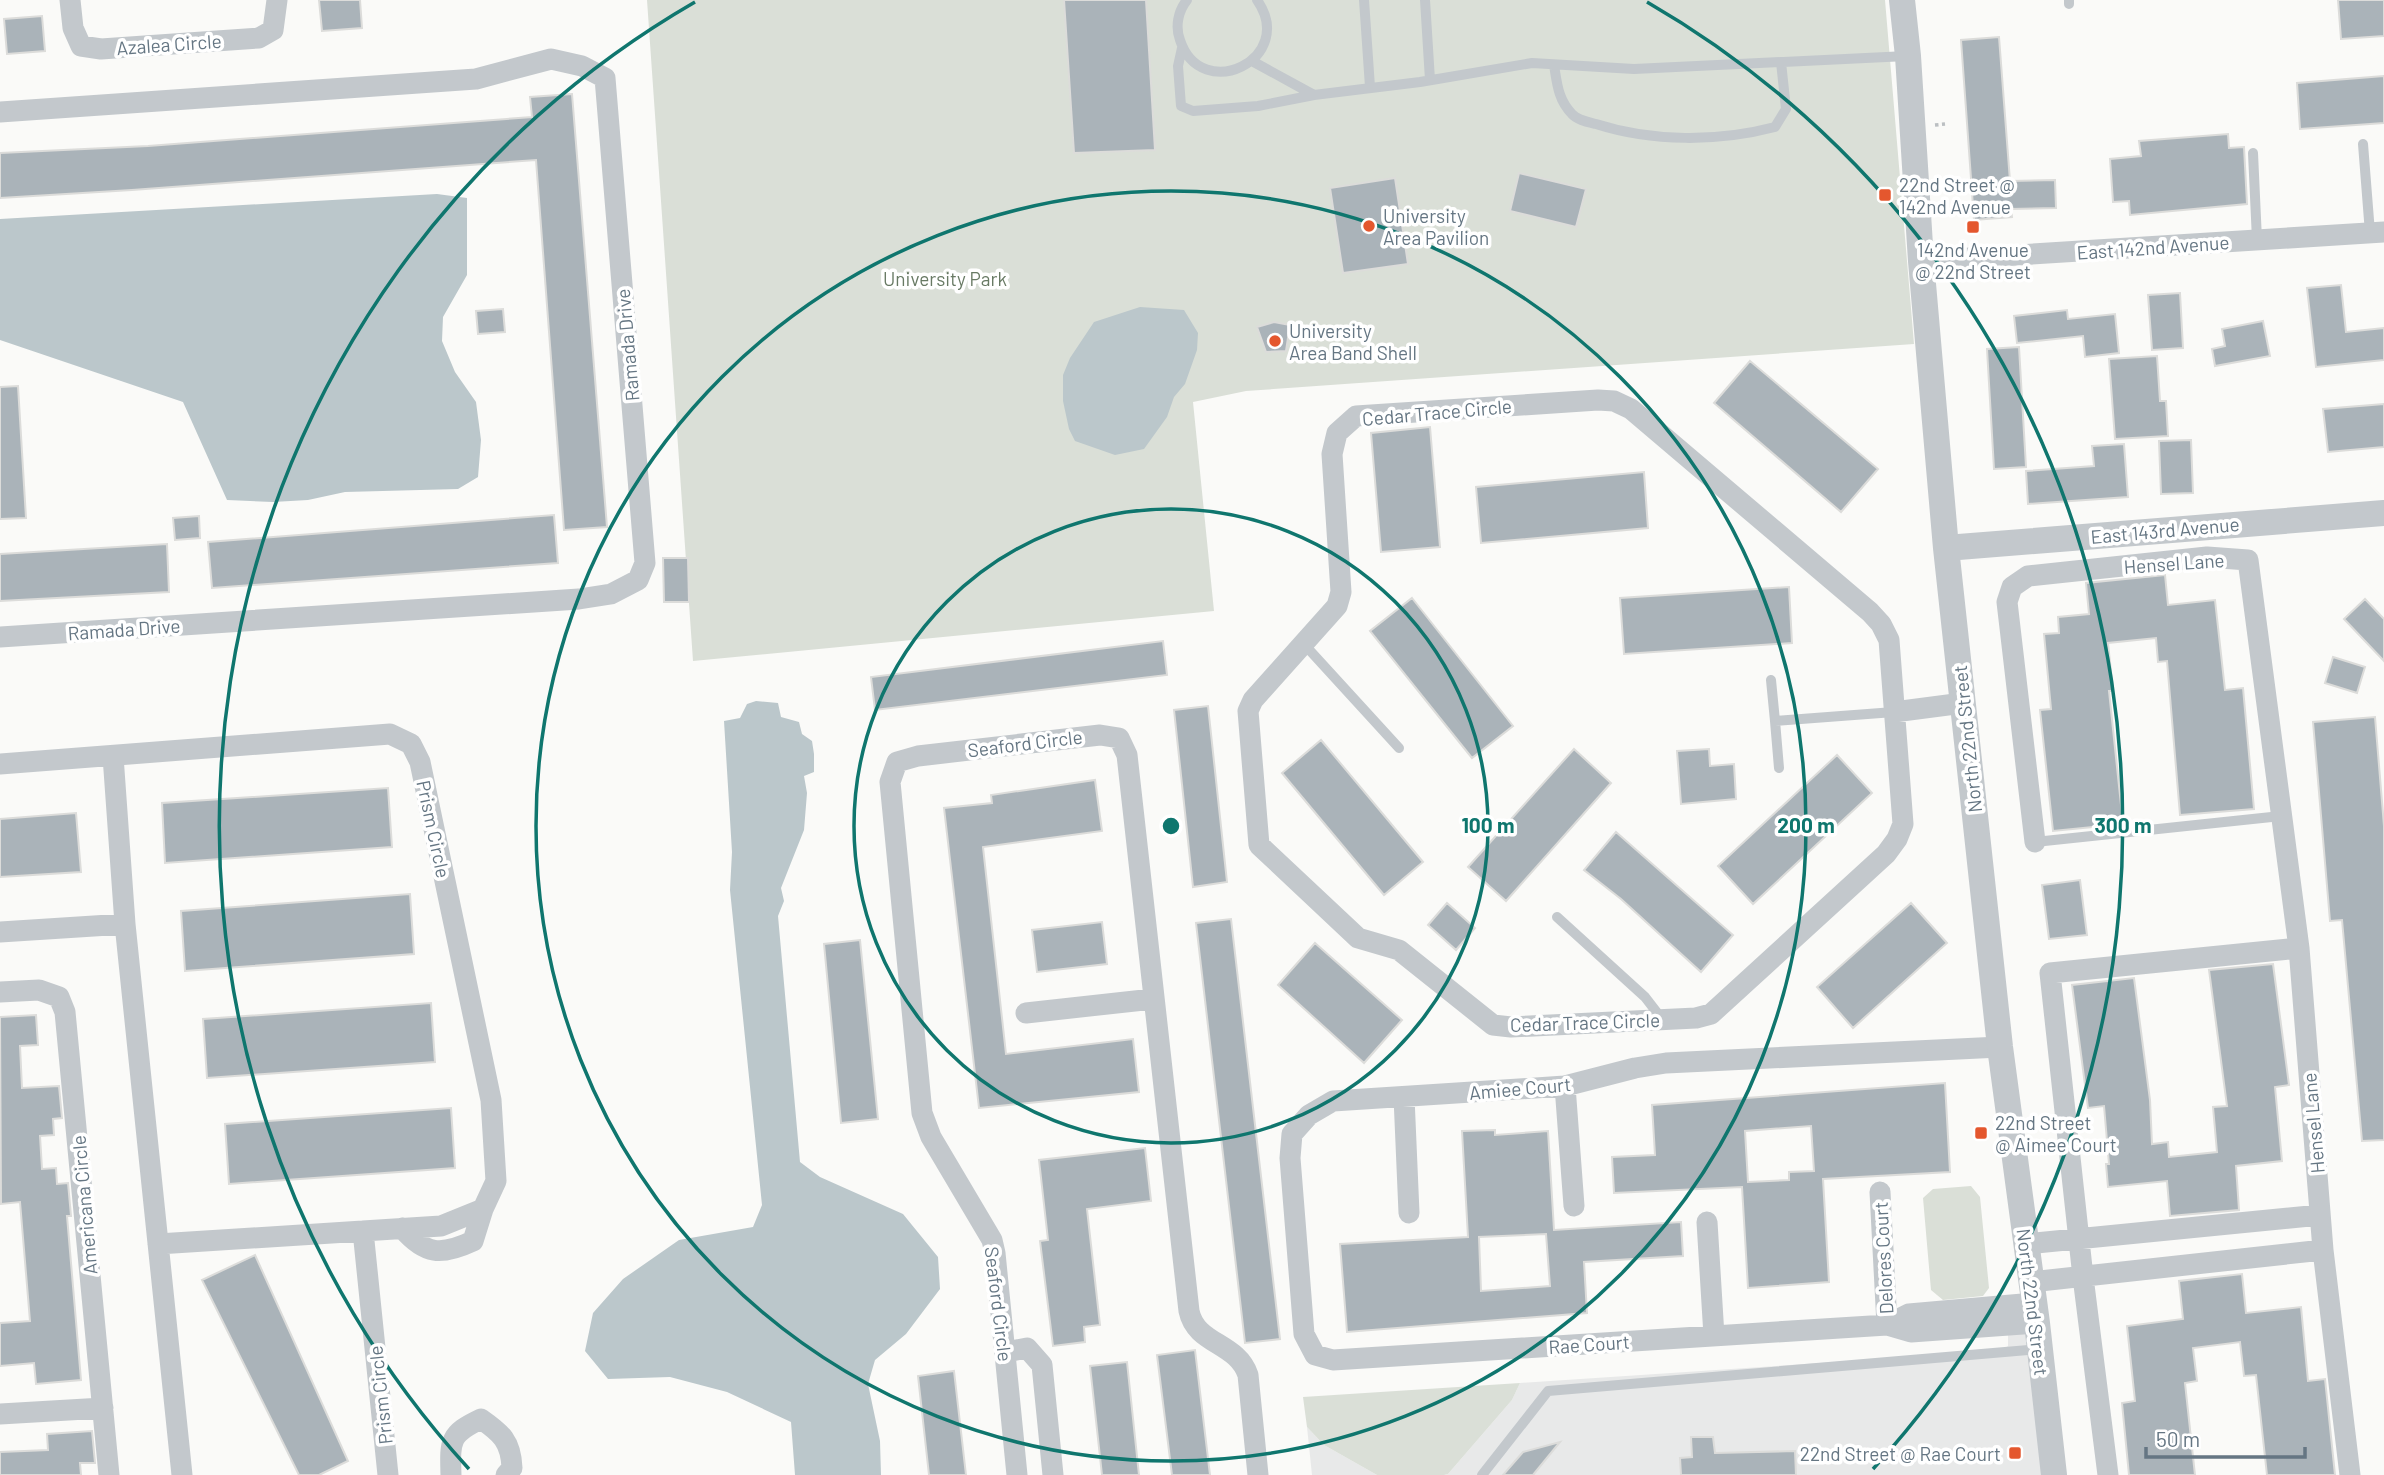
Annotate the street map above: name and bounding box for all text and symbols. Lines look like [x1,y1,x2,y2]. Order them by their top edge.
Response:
street label: Azalea Circle [116,29,222,59]
place label: 22nd Street @ 142nd Avenue [1899,173,2015,218]
marker: 22nd Street @ 142nd Avenue [1877,187,1893,203]
place label: University Area Pavilion [1383,204,1489,249]
marker: University Area Pavilion [1361,218,1377,234]
marker: 142nd Avenue @ 22nd Street [1965,219,1981,235]
street label: East 142nd Avenue [2076,230,2230,264]
place label: 142nd Avenue @ 22nd Street [1915,238,2031,283]
park label: University Park [883,267,1007,290]
street label: Ramada Drive [611,288,643,402]
place label: University Area Band Shell [1289,319,1417,364]
marker: University Area Band Shell [1267,333,1283,349]
street label: Cedar Trace Circle [1361,394,1513,430]
street label: East 143rd Avenue [2090,512,2240,548]
street label: Hensel Lane [2123,548,2225,578]
street label: Ramada Drive [67,614,181,644]
street label: North 22nd Street [1948,664,1986,814]
street label: Seaford Circle [966,725,1084,761]
street label: Prism Circle [412,778,456,880]
text: 100 m [1461,812,1515,837]
text: 200 m [1777,812,1835,837]
text: 300 m [2094,812,2152,837]
centre of rings [1159,814,1183,838]
street label: Cedar Trace Circle [1510,1008,1660,1036]
street label: Amiee Court [1468,1072,1572,1104]
street label: Hensel Lane [2297,1072,2329,1174]
place label: 22nd Street @ Aimee Court [1995,1111,2117,1156]
marker: 22nd Street @ Aimee Court [1973,1125,1989,1141]
street label: Americana Circle [66,1134,102,1276]
street label: Delores Court [1869,1201,1897,1315]
street label: North 22nd Street [2013,1227,2053,1377]
street label: Seaford Circle [981,1245,1017,1363]
street label: Rae Court [1548,1330,1630,1358]
street label: Prism Circle [363,1344,397,1446]
scale bar [2146,1416,2305,1460]
text: 50 m [2156,1426,2200,1451]
place label: 22nd Street @ Rae Court [1800,1442,2001,1465]
marker: 22nd Street @ Rae Court [2007,1445,2023,1461]

